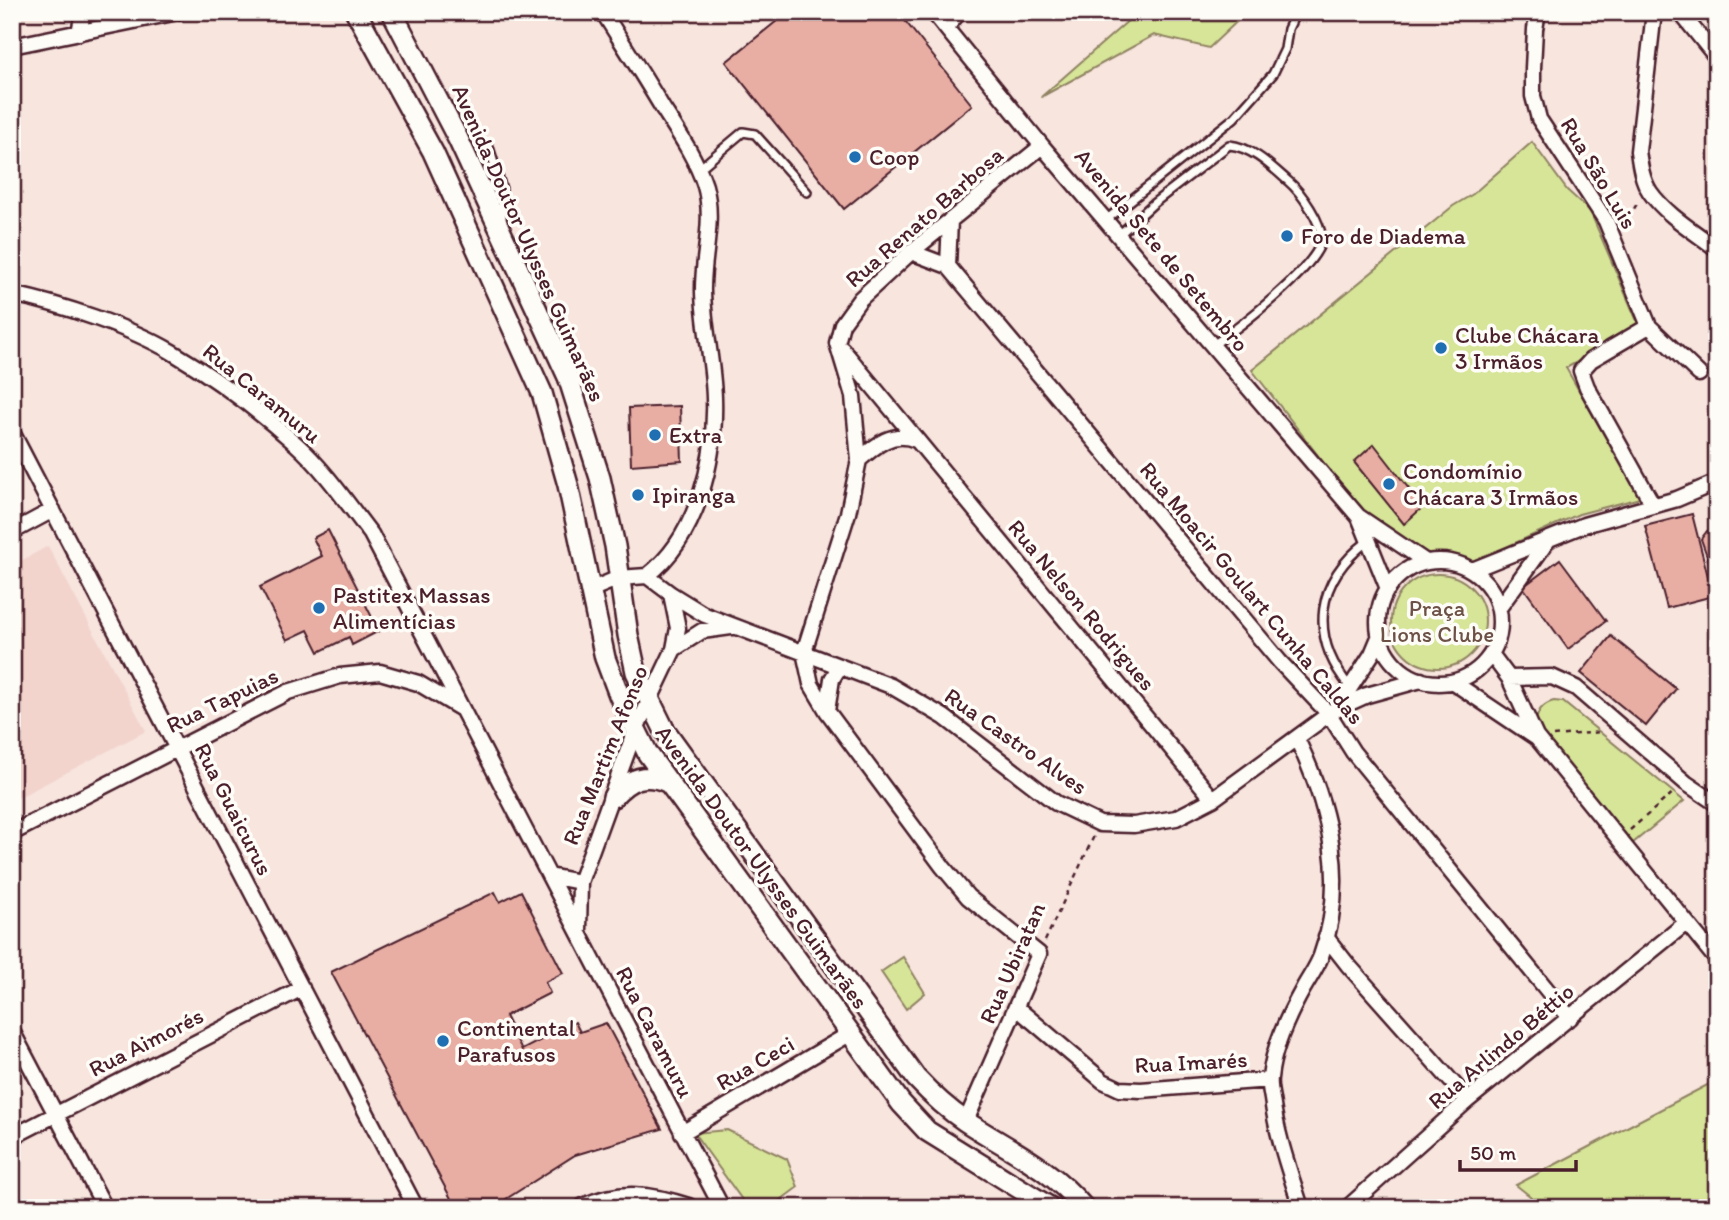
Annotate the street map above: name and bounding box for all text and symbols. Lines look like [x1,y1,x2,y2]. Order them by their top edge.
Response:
street label: Avenida Doutor Ulysses Guimarães [446,80,612,406]
street label: Rua São Luis [1555,112,1643,234]
street label: Rua Renato Barbosa [839,141,1009,293]
place label: Coop [869,143,919,171]
street label: Avenida Sete de Setembro [1069,143,1255,357]
marker: Coop [847,149,863,165]
place label: Foro de Diadema [1301,222,1466,250]
marker: Foro de Diadema [1279,228,1295,244]
place label: Clube Chácara 3 Irmãos [1455,321,1599,375]
street label: Rua Caramuru [197,337,327,449]
marker: Clube Chácara 3 Irmãos [1433,340,1449,356]
place label: Extra [669,421,722,449]
marker: Extra [647,427,663,443]
street label: Rua Moacir Goulart Cunha Caldas [1134,456,1370,730]
place label: Condomínio Chácara 3 Irmãos [1403,457,1578,511]
marker: Condomínio Chácara 3 Irmãos [1381,476,1397,492]
place label: Ipiranga [652,481,735,509]
marker: Ipiranga [630,487,646,503]
street label: Rua Nelson Rodrigues [1002,514,1162,696]
place label: Pastitex Massas Alimentícias [333,581,491,635]
park label: Praça Lions Clube [1380,594,1494,648]
marker: Pastitex Massas Alimentícias [311,600,327,616]
street label: Rua Tapuias [162,661,282,739]
street label: Rua Martim Afonso [556,661,654,849]
street label: Rua Castro Alves [939,681,1093,801]
street label: Avenida Doutor Ulysses Guimarães [650,720,874,1014]
street label: Rua Guaicurus [189,738,279,880]
street label: Rua Ubiratan [973,898,1051,1028]
street label: Rua Caramuru [610,962,700,1103]
street label: Rua Arlindo Béttio [1422,977,1580,1115]
street label: Rua Aimorés [84,1001,208,1083]
place label: Continental Parafusos [457,1014,576,1068]
street label: Rua Ceci [711,1029,799,1097]
marker: Continental Parafusos [435,1033,451,1049]
street label: Rua Imarés [1134,1045,1248,1079]
scale bar [1460,1129,1575,1173]
text: 50 m [1470,1140,1517,1165]

